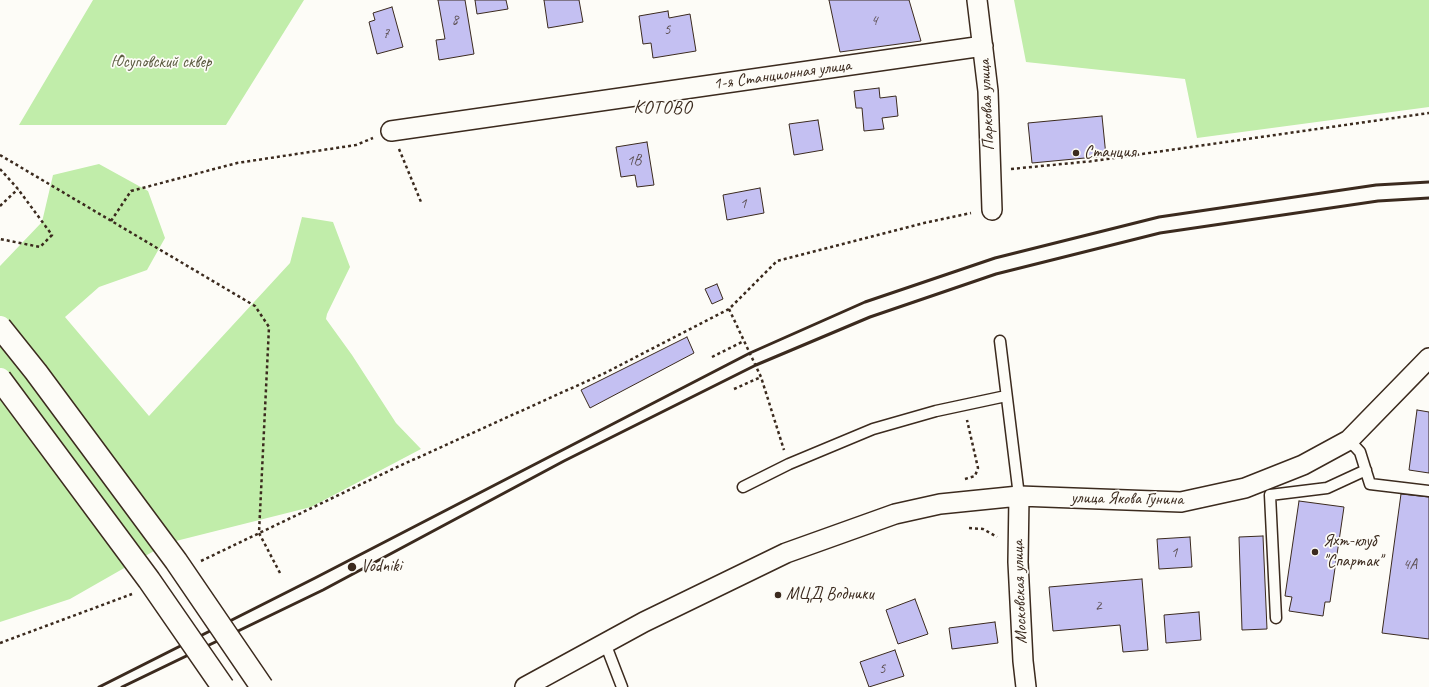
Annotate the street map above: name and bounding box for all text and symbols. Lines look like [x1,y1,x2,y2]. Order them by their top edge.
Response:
house number: 8 [452,11,458,29]
house number: 4 [871,12,877,30]
house number: 5 [664,21,670,39]
house number: 7 [383,25,389,43]
park label: Юсуповский сквер [111,53,211,73]
street label: 1-я Станционная улица [712,55,852,95]
street label: Парковая улица [974,59,1000,151]
district label: КОТОВО [634,97,692,119]
place label: Станция [1084,143,1136,163]
marker: Станция [1071,148,1081,158]
house number: 1В [627,152,641,170]
house number: 1 [740,195,746,213]
street label: улица Якова Гунина [1071,488,1183,510]
place label: Яхт-клуб "Спартак" [1323,532,1382,572]
street label: Московская улица [1008,540,1032,644]
house number: 1 [1171,544,1177,562]
marker: Яхт-клуб "Спартак" [1310,547,1320,557]
house number: 4А [1403,556,1417,574]
place label: Vodniki [361,557,402,577]
marker: Vodniki [346,561,358,573]
place label: МЦД Водники [786,585,874,605]
marker: МЦД Водники [773,590,783,600]
house number: 2 [1095,597,1101,615]
house number: 5 [879,660,885,678]

